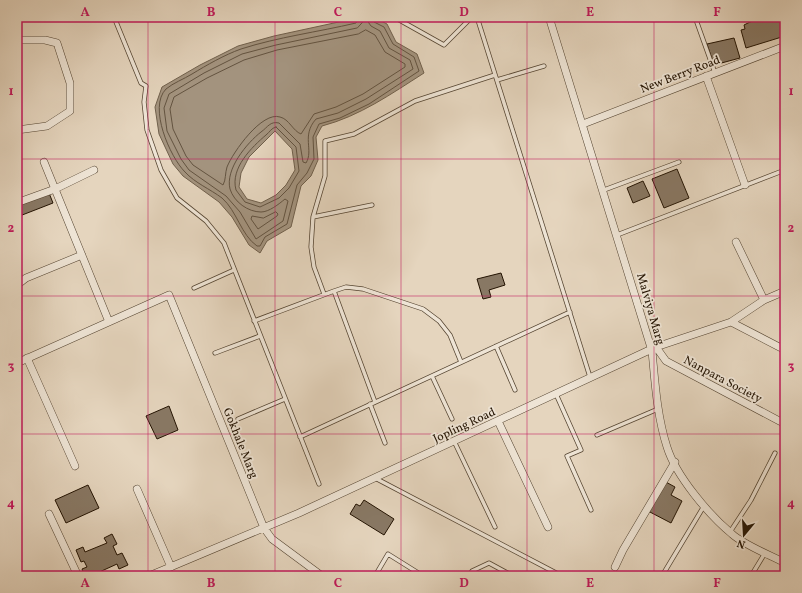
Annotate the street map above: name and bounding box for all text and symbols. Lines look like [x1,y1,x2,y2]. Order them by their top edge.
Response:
text: A [80,4,90,22]
text: B [207,4,216,22]
text: C [334,4,342,22]
text: D [459,4,469,22]
text: E [586,4,594,22]
text: F [713,4,721,22]
street label: New Berry Road [638,52,723,98]
text: 1 [8,83,14,101]
text: 1 [788,83,794,101]
text: 2 [8,220,15,238]
text: 2 [788,220,795,238]
street label: Malviya Marg [632,272,668,347]
street label: Nanpara Society [681,352,765,408]
text: 3 [8,358,15,376]
text: 3 [788,358,795,376]
street label: Jopling Road [431,404,498,447]
street label: Gokhale Marg [219,406,261,481]
text: 4 [7,495,15,513]
text: 4 [787,495,795,513]
north arrow [724,515,764,555]
text: N [735,535,747,551]
text: A [80,575,90,593]
text: B [207,575,216,593]
text: C [334,575,342,593]
text: D [459,575,469,593]
text: E [586,575,594,593]
text: F [713,575,721,593]

